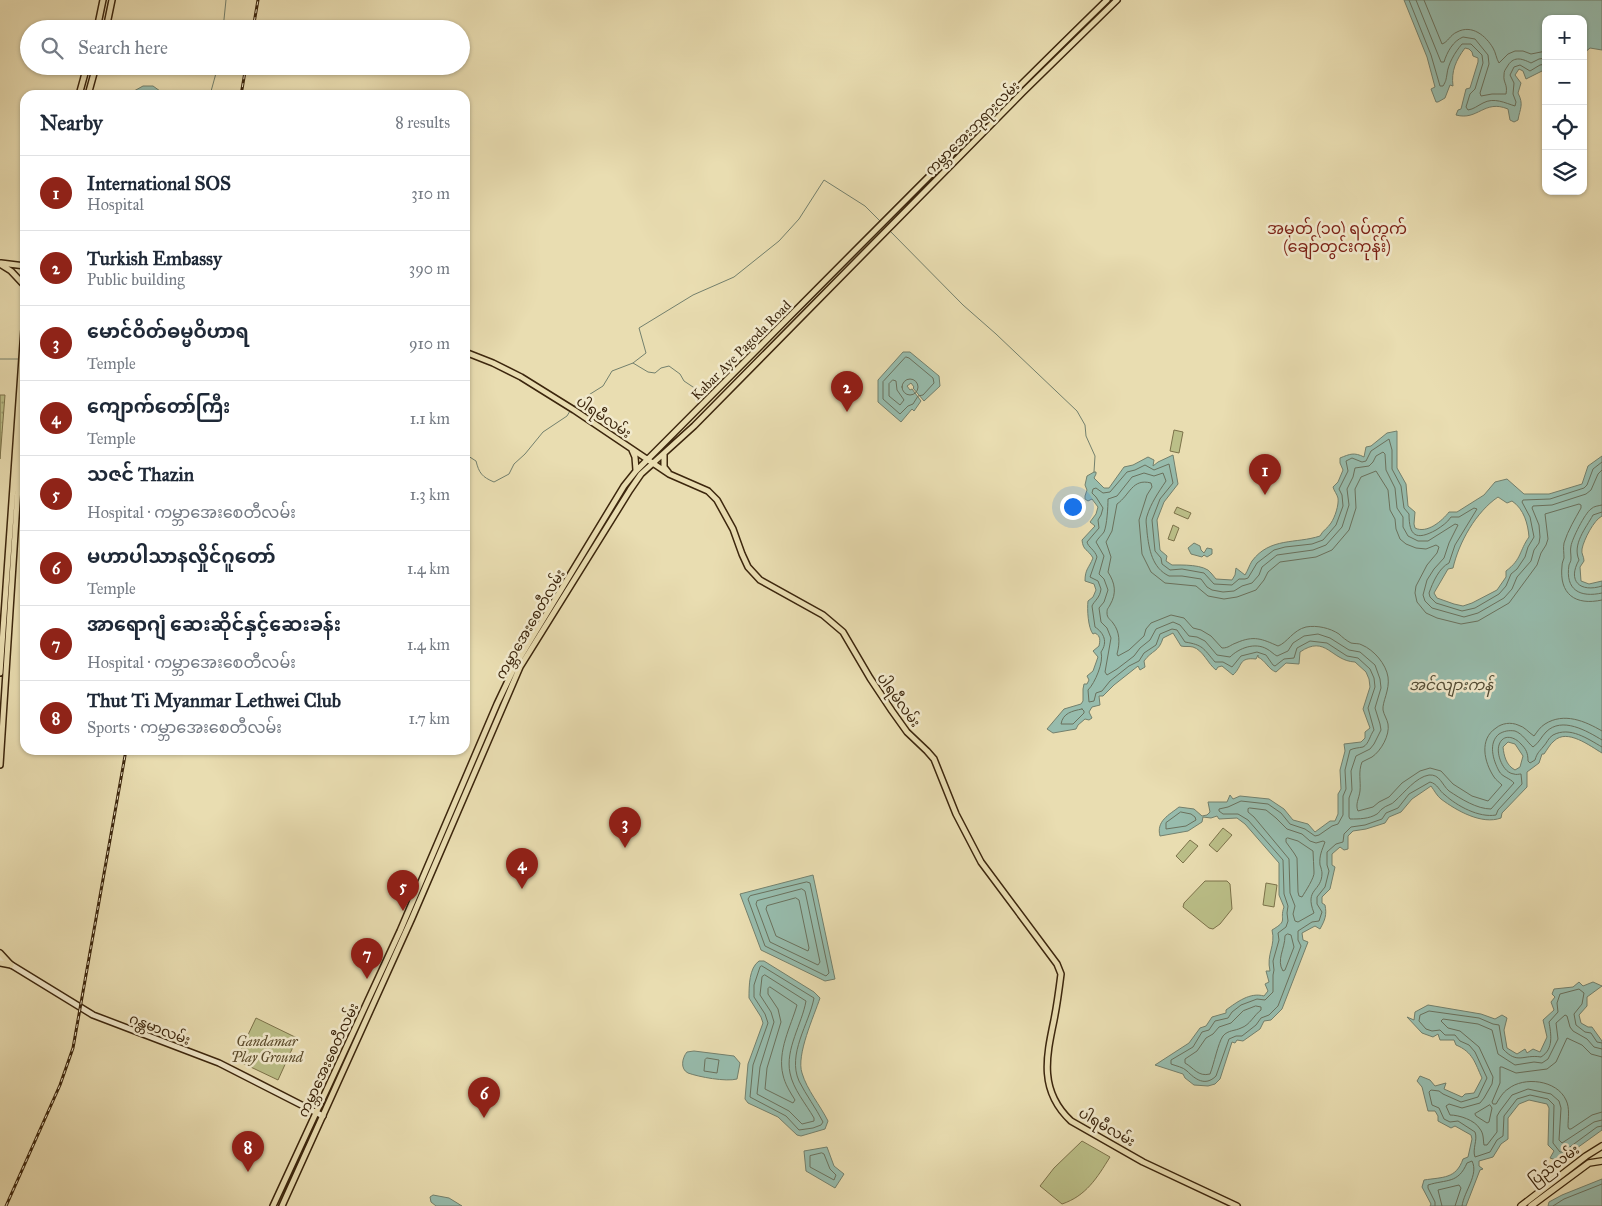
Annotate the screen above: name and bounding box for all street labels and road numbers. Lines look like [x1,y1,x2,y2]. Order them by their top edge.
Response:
street label: ကမ္ဘာအေးဘုရားလမ်း [920,76,1025,181]
street label: Kabar Aye Pagoda Road [688,297,795,404]
street label: ပါရမီလမ်း [571,391,635,444]
street label: ကမ္ဘာအေးစေတီလမ်း [490,565,571,684]
street label: ပါရမီလမ်း [871,669,925,732]
street label: ကမ္ဘာအေးစေတီလမ်း [293,1000,365,1121]
street label: ဂန္တမာလမ်း [126,1008,193,1052]
street label: ပါရမီလမ်း [1074,1103,1139,1153]
street label: ပြည်လမ်း [1525,1139,1584,1192]

